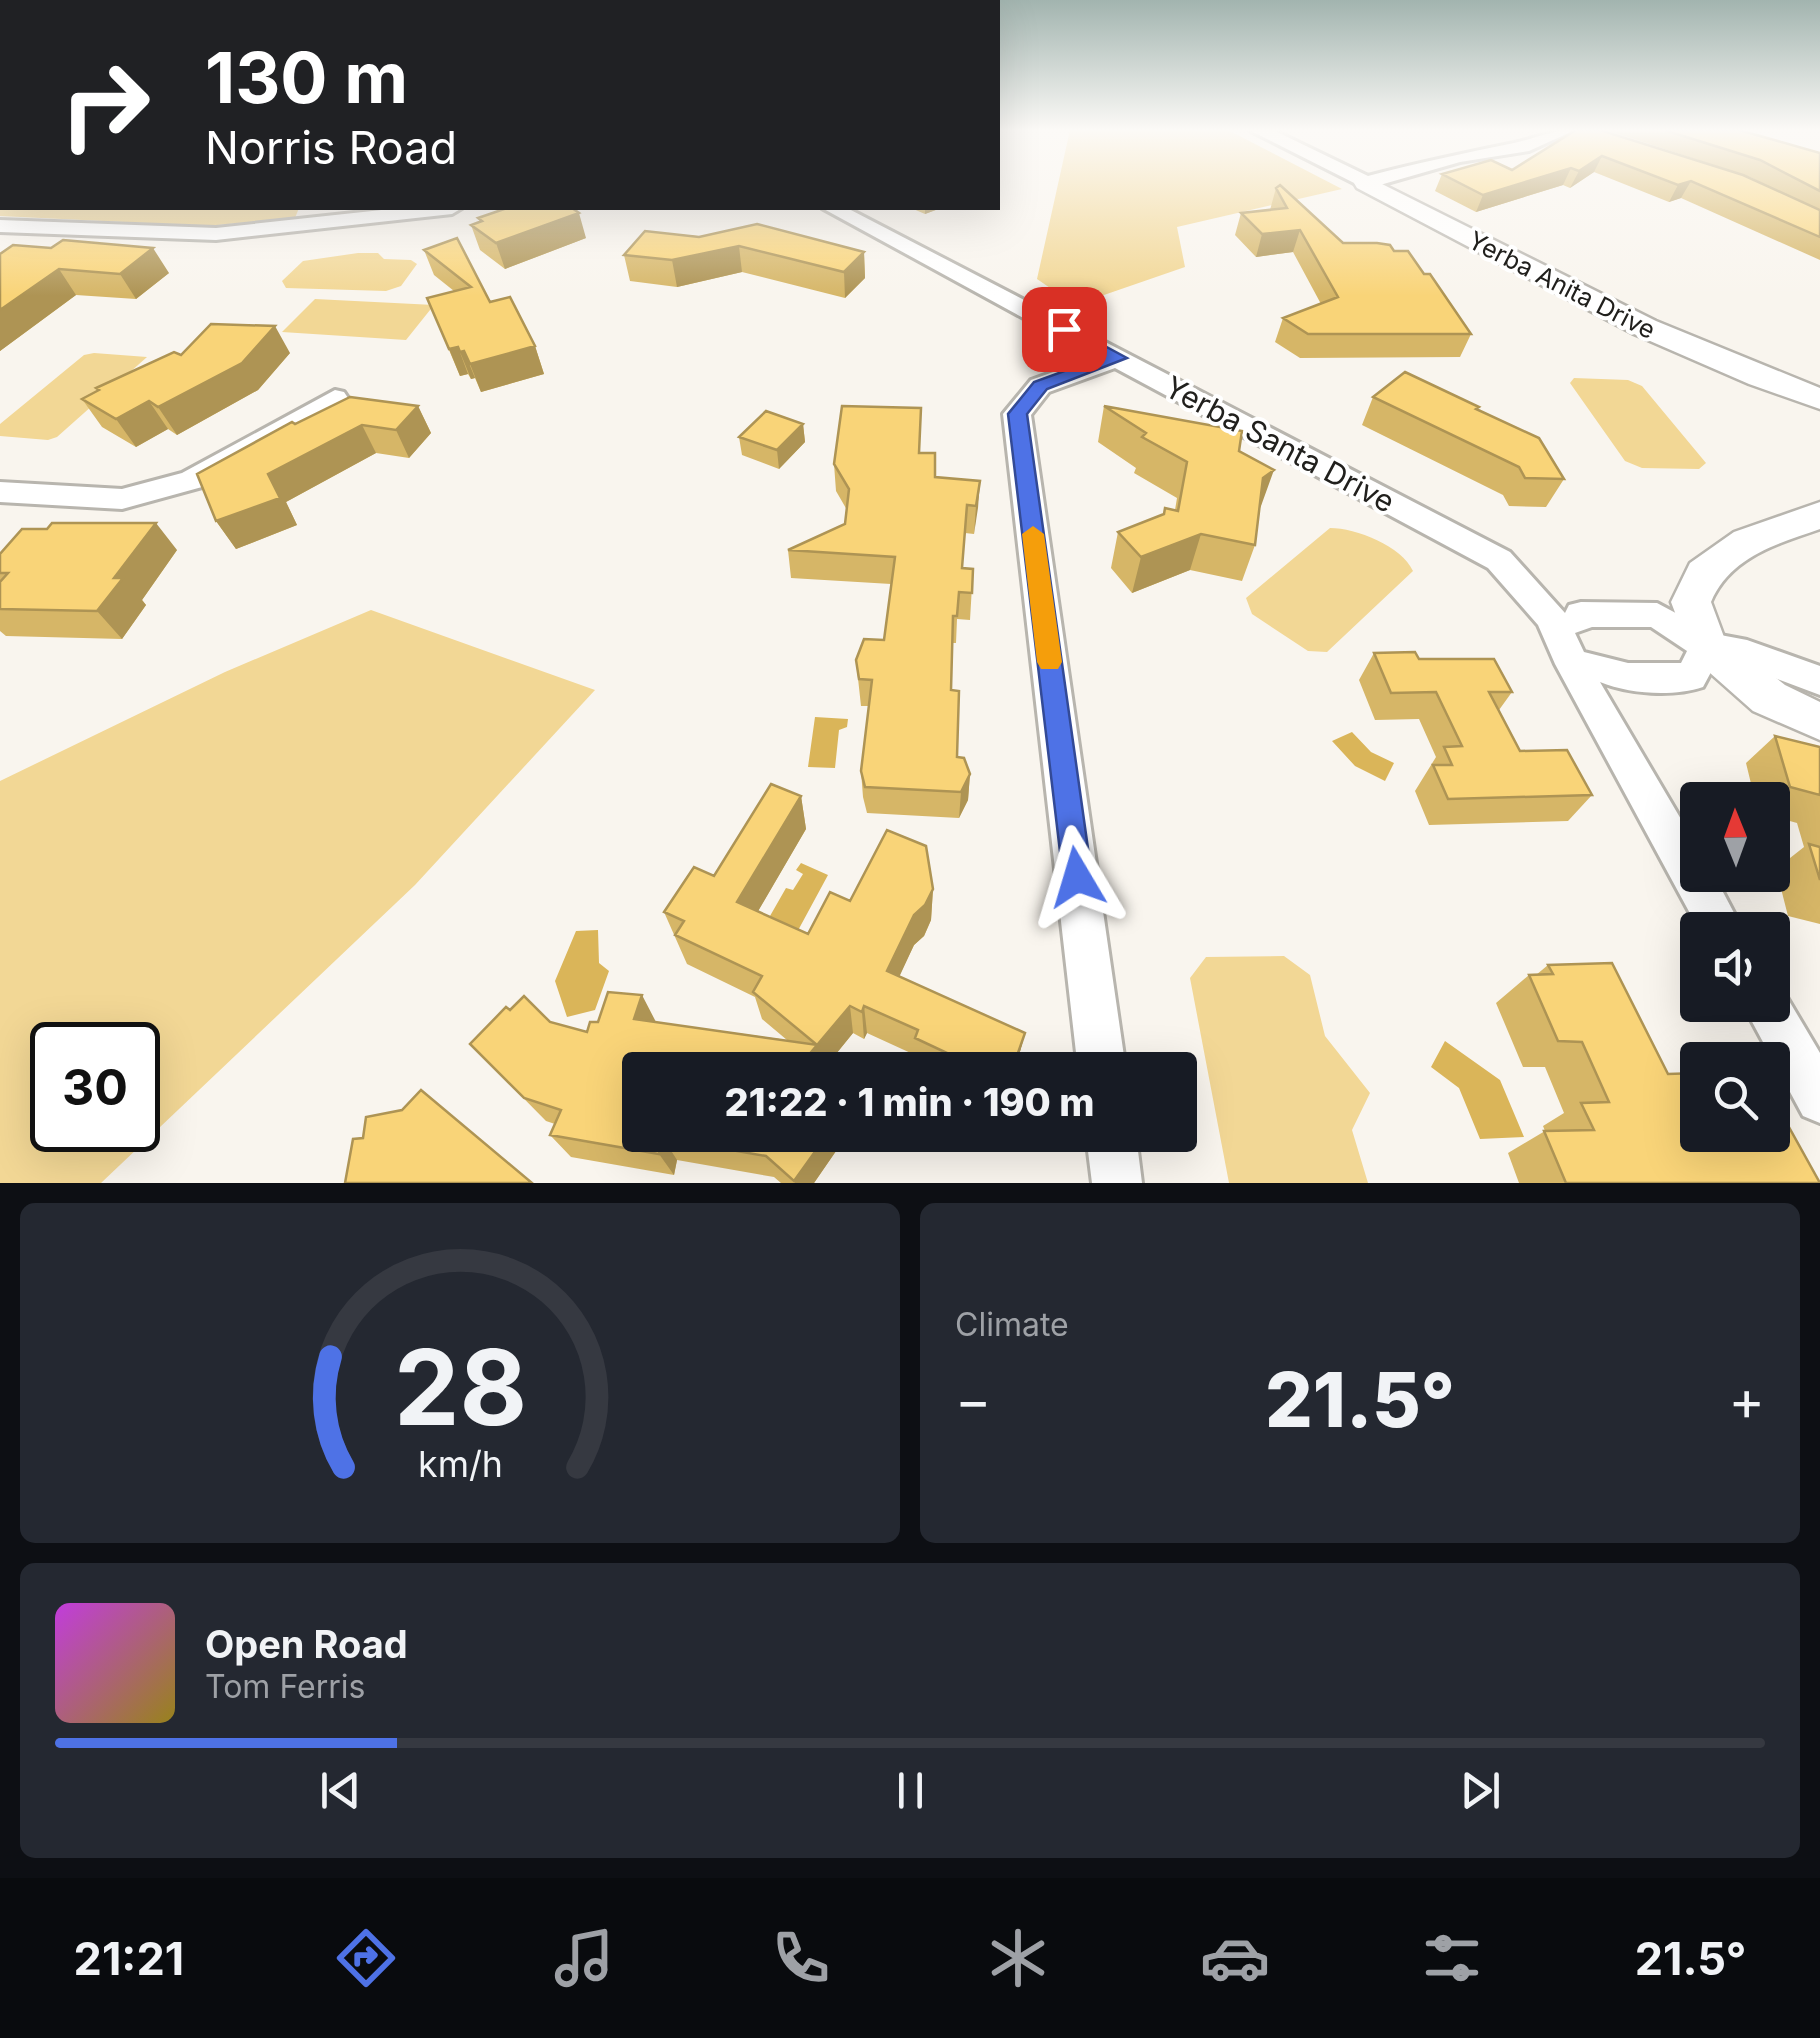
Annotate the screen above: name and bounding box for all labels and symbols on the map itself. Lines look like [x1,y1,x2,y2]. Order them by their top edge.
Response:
street label: Yerba Anita Drive [1464,225,1660,345]
pin [1022,287,1107,372]
street label: Yerba Santa Drive [1159,368,1401,520]
north arrow [1680,782,1790,892]
position arrow [1025,825,1129,929]
speed limit sign: 30 [30,1022,160,1152]

